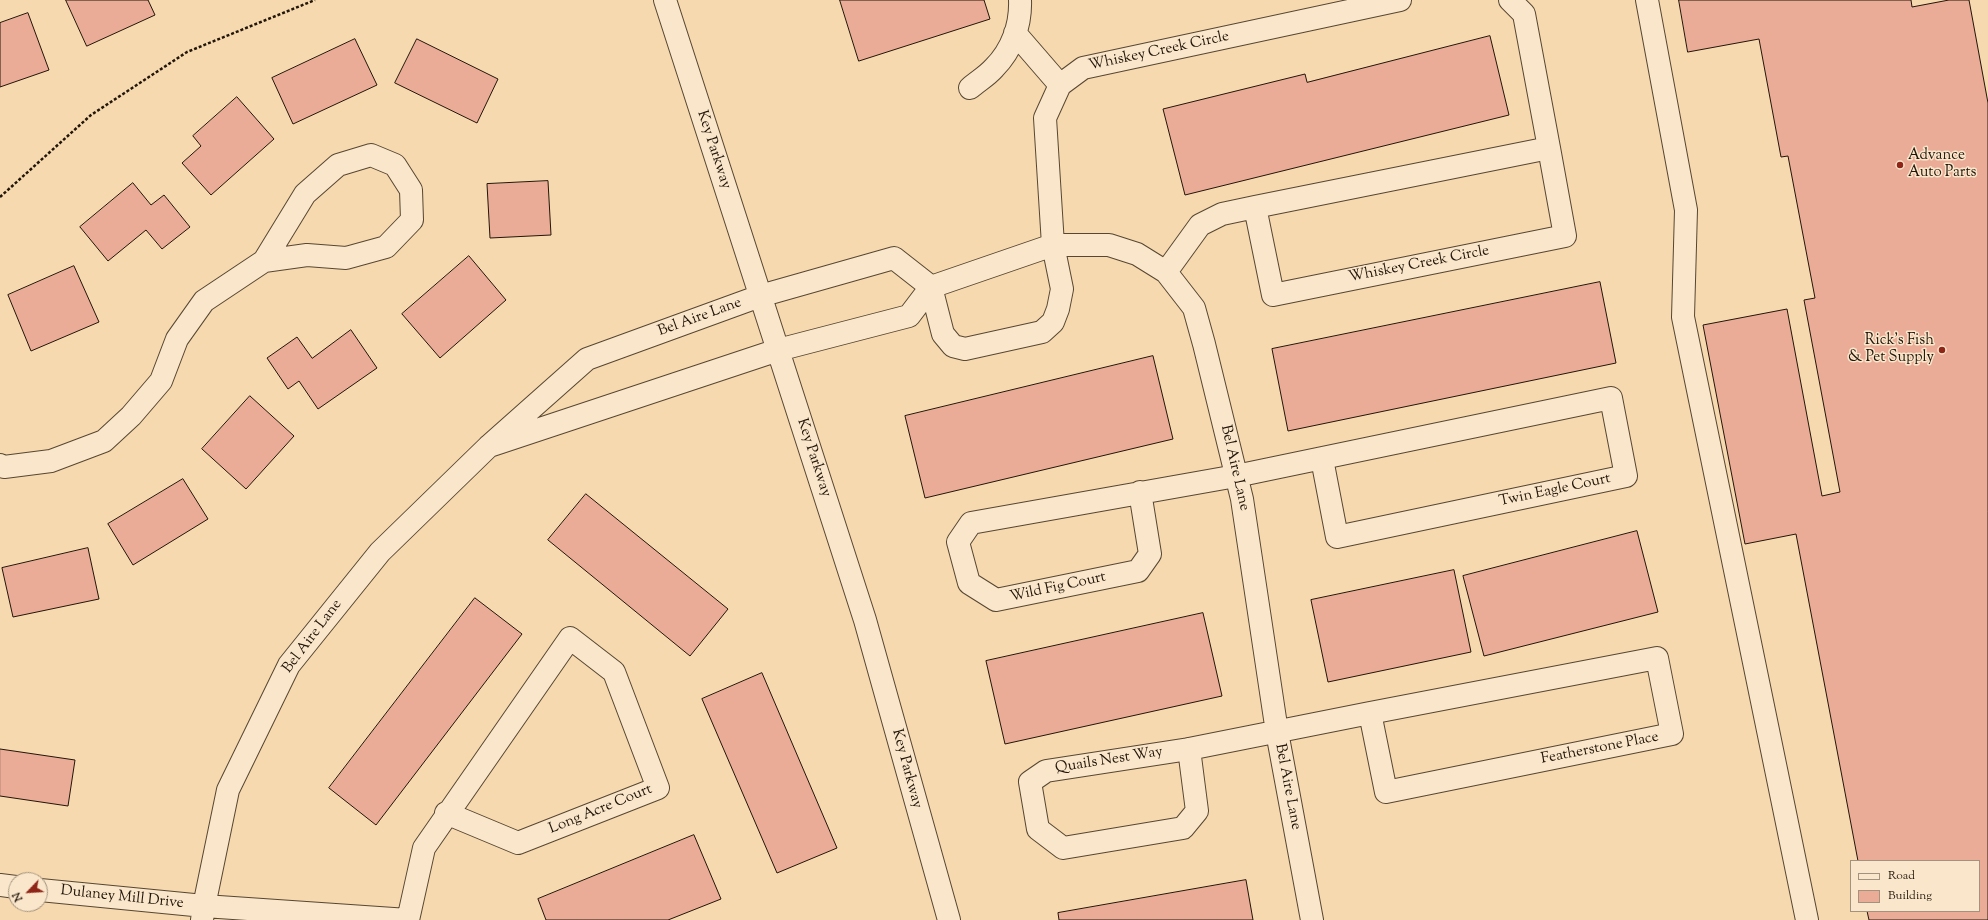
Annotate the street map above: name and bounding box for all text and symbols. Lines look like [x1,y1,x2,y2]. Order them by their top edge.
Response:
street label: Whiskey Creek Circle [1087,28,1231,76]
street label: Key Parkway [692,109,734,191]
place label: Advance Auto Parts [1908,147,1976,182]
marker: Advance Auto Parts [1895,160,1905,170]
street label: Whiskey Creek Circle [1347,243,1491,287]
street label: Bel Aire Lane [656,295,744,341]
place label: Rick's Fish & Pet Supply [1848,332,1934,367]
marker: Rick's Fish & Pet Supply [1937,345,1947,355]
street label: Key Parkway [792,417,834,499]
street label: Bel Aire Lane [1215,423,1253,513]
street label: Twin Eagle Court [1498,470,1612,512]
street label: Wild Fig Court [1008,569,1108,607]
street label: Bel Aire Lane [279,597,347,677]
street label: Key Parkway [887,727,925,811]
street label: Featherstone Place [1540,729,1660,769]
street label: Bel Aire Lane [1270,742,1304,832]
street label: Quails Nest Way [1054,744,1164,778]
street label: Long Acre Court [547,781,655,839]
legend [1850,860,1980,912]
text: Road [1888,867,1915,885]
north arrow [8,872,48,912]
street label: Dulaney Mill Drive [60,883,184,913]
text: Building [1888,887,1932,905]
text: N [9,889,27,904]

